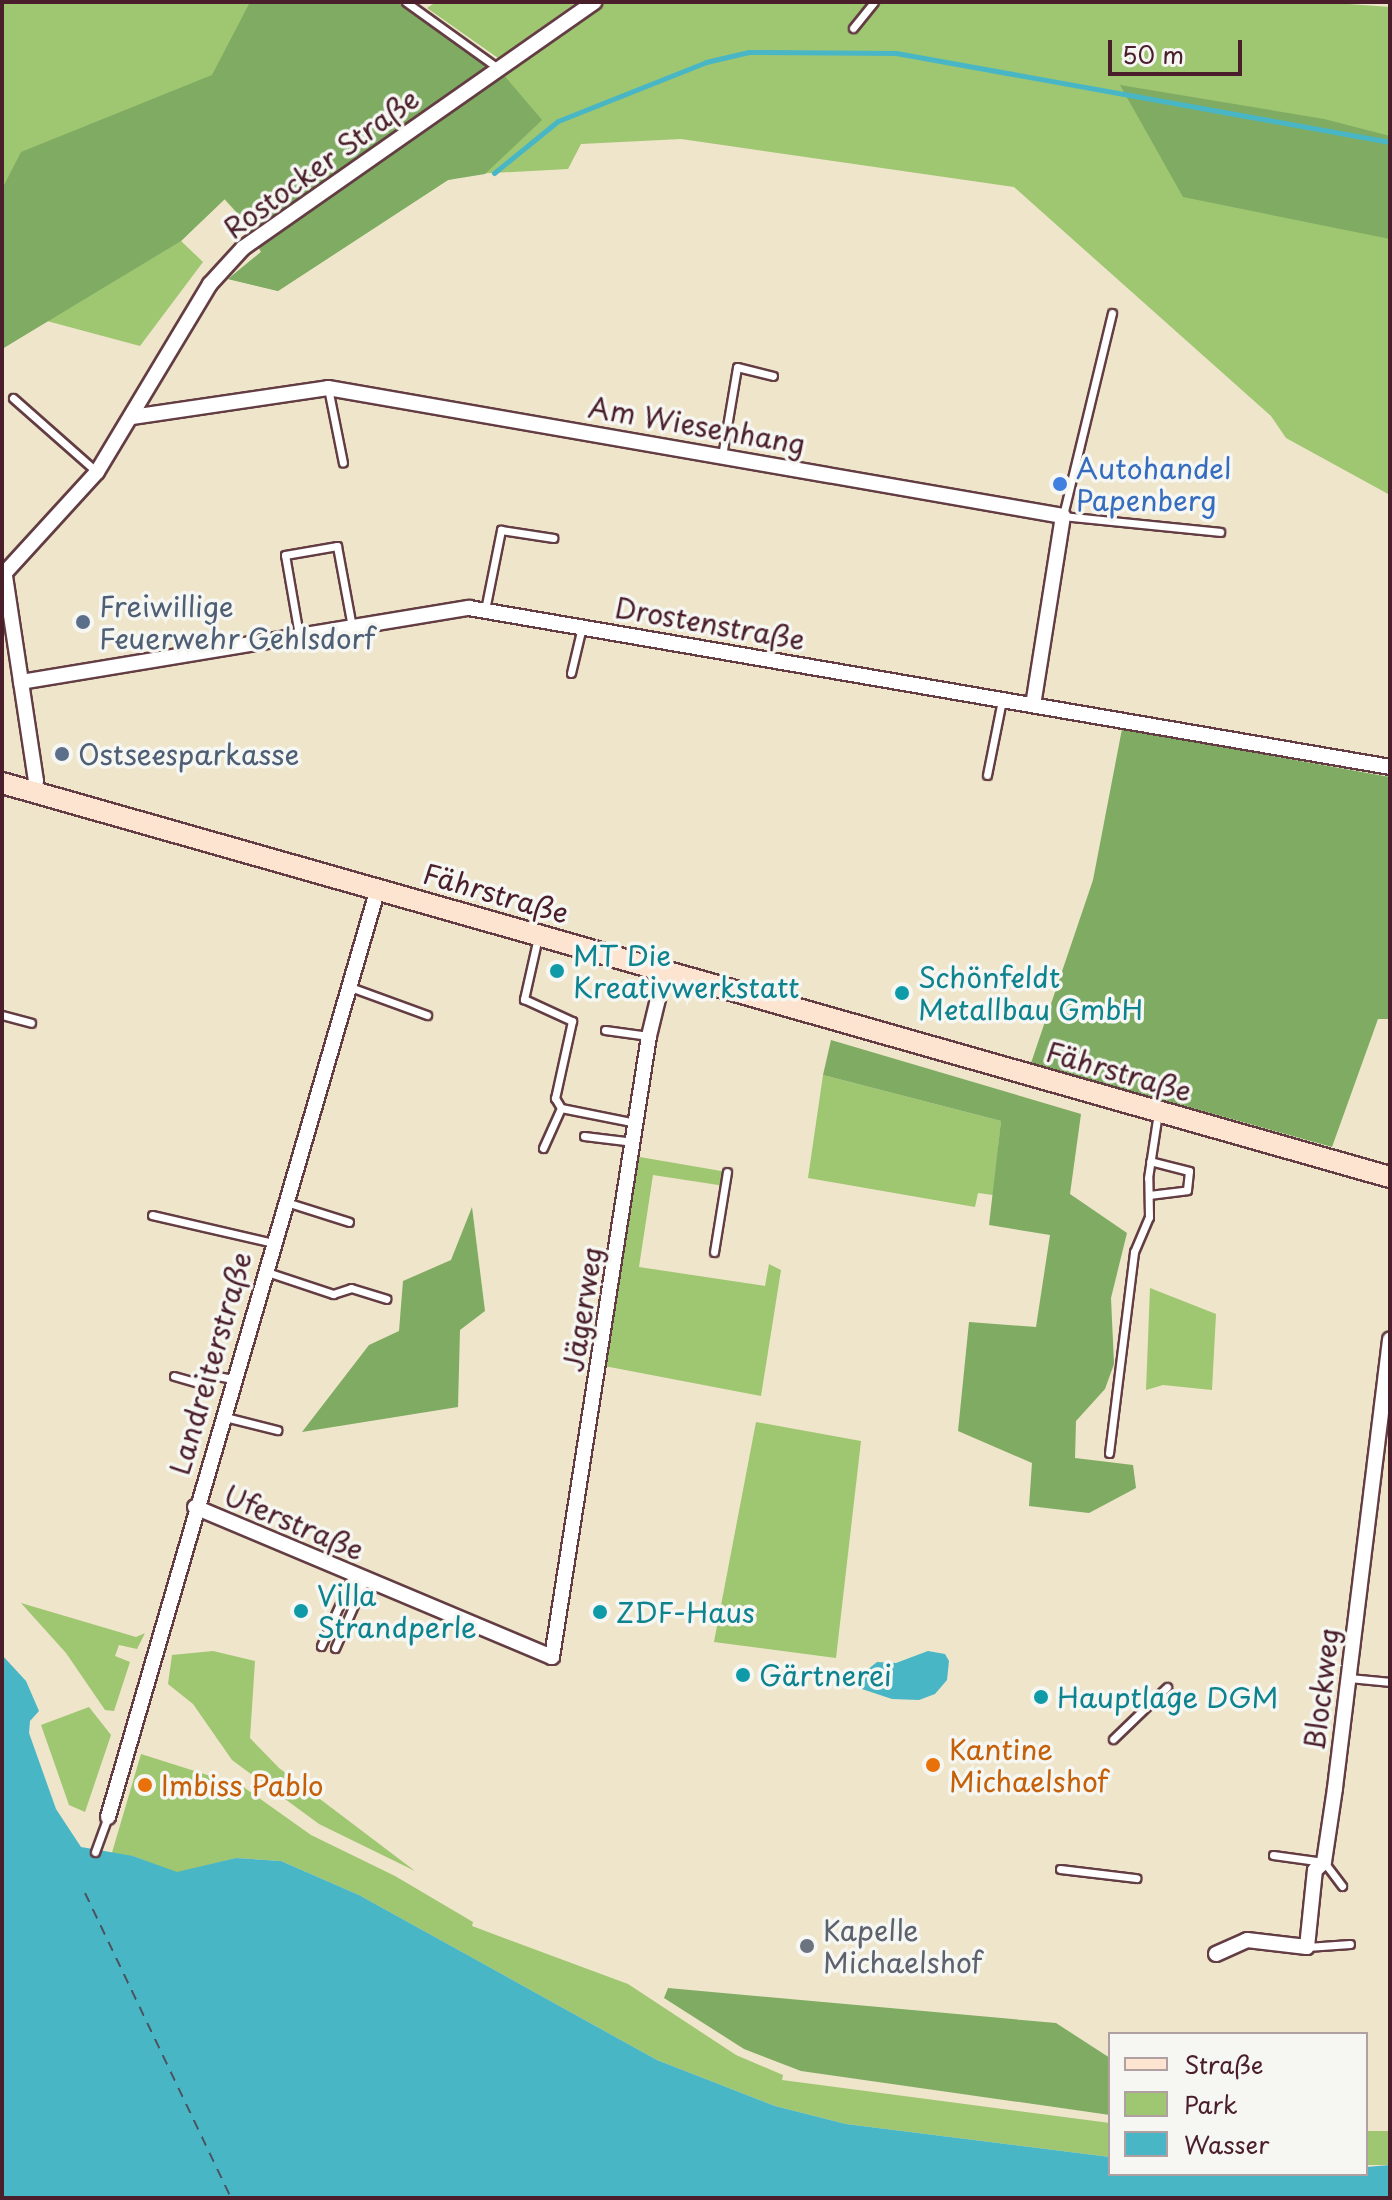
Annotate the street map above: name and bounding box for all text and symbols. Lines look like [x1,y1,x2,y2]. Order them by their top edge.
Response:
scale bar [1112,24,1246,74]
text: 50 m [1122,36,1184,72]
street label: Rostocker Straße [217,81,425,245]
street label: Am Wiesenhang [587,390,807,460]
place label: Autohandel Papenberg [1076,451,1231,517]
marker: Autohandel Papenberg [1051,475,1069,493]
place label: Freiwillige Feuerwehr Gehlsdorf [99,589,377,655]
street label: Drostenstraße [613,590,807,656]
marker: Freiwillige Feuerwehr Gehlsdorf [74,613,92,631]
place label: Ostseesparkasse [78,737,299,771]
marker: Ostseesparkasse [53,745,71,763]
street label: Fährstraße [419,856,573,930]
place label: MT Die Kreativwerkstatt [573,938,799,1004]
place label: Schönfeldt Metallbau GmbH [918,960,1146,1026]
marker: MT Die Kreativwerkstatt [548,962,566,980]
marker: Schönfeldt Metallbau GmbH [893,984,911,1002]
street label: Fährstraße [1042,1034,1196,1108]
street label: Jägerweg [556,1244,608,1374]
street label: Landreiterstraße [162,1248,258,1478]
street label: Uferstraße [219,1478,369,1566]
place label: Villa Strandperle [317,1578,477,1644]
place label: ZDF-Haus [616,1595,755,1629]
marker: Villa Strandperle [292,1602,310,1620]
marker: ZDF-Haus [591,1603,609,1621]
street label: Blockweg [1297,1626,1345,1752]
place label: Gärtnerei [759,1658,892,1692]
marker: Gärtnerei [734,1666,752,1684]
place label: Hauptlage DGM [1057,1680,1279,1714]
marker: Hauptlage DGM [1032,1688,1050,1706]
place label: Kantine Michaelshof [949,1732,1108,1798]
marker: Kantine Michaelshof [924,1756,942,1774]
place label: Imbiss Pablo [161,1768,323,1802]
marker: Imbiss Pablo [136,1776,154,1794]
place label: Kapelle Michaelshof [823,1913,982,1979]
marker: Kapelle Michaelshof [798,1937,816,1955]
legend [1108,2032,1368,2176]
text: Straße [1184,2046,1263,2082]
text: Park [1184,2086,1238,2122]
text: Wasser [1184,2126,1269,2162]

